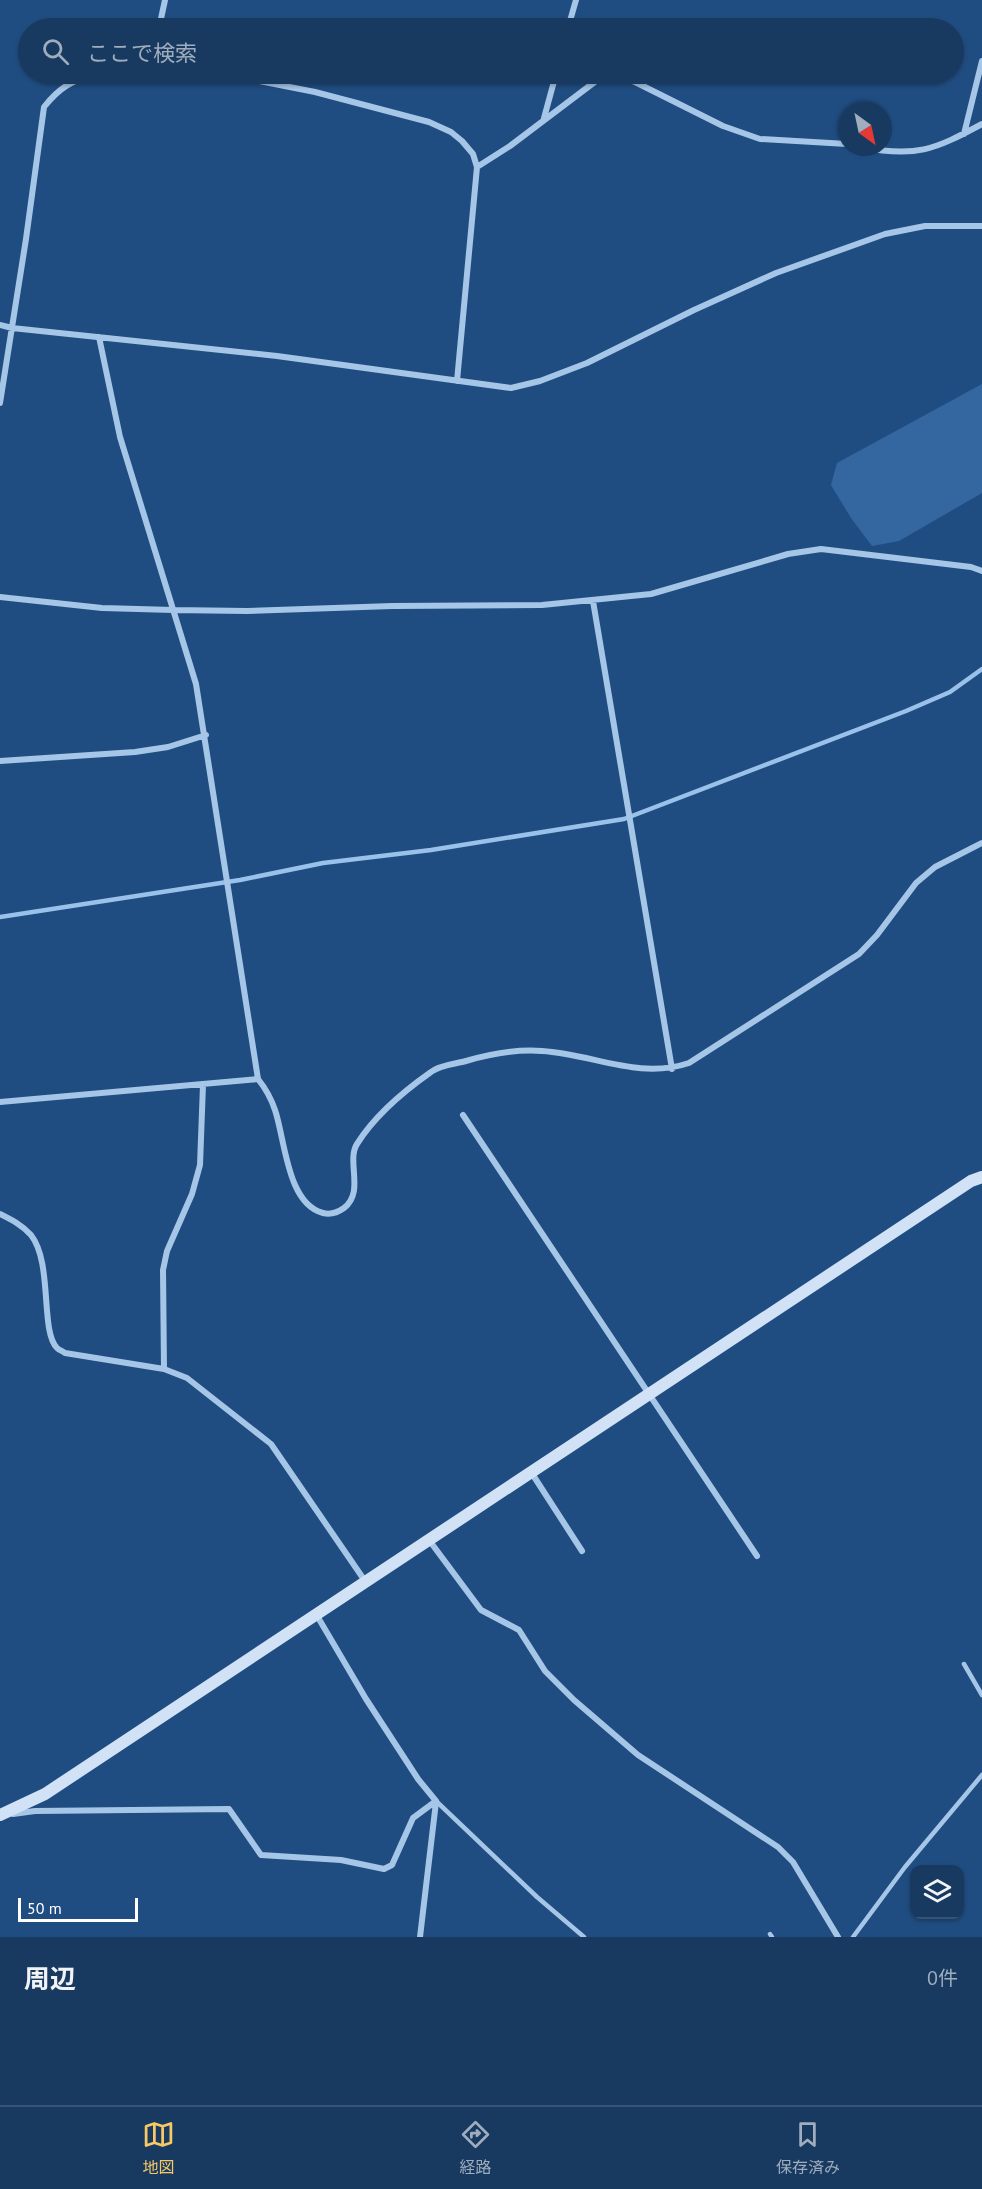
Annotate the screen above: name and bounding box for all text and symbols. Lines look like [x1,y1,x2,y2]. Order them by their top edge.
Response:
search box [18,18,964,84]
icon: search [39,35,72,68]
text: ここで検索 [87,39,197,67]
north arrow [838,102,892,156]
map controls [910,1865,964,1919]
button: layers [910,1865,964,1919]
scale bar [18,1895,138,1922]
text: 50 m [27,1898,62,1918]
text: 周辺 [24,1962,76,1995]
text: 0件 [927,1965,958,1991]
tab: 地図 [142,2118,175,2178]
tab: 経路 [459,2118,492,2178]
tab: 保存済み [776,2118,840,2178]

